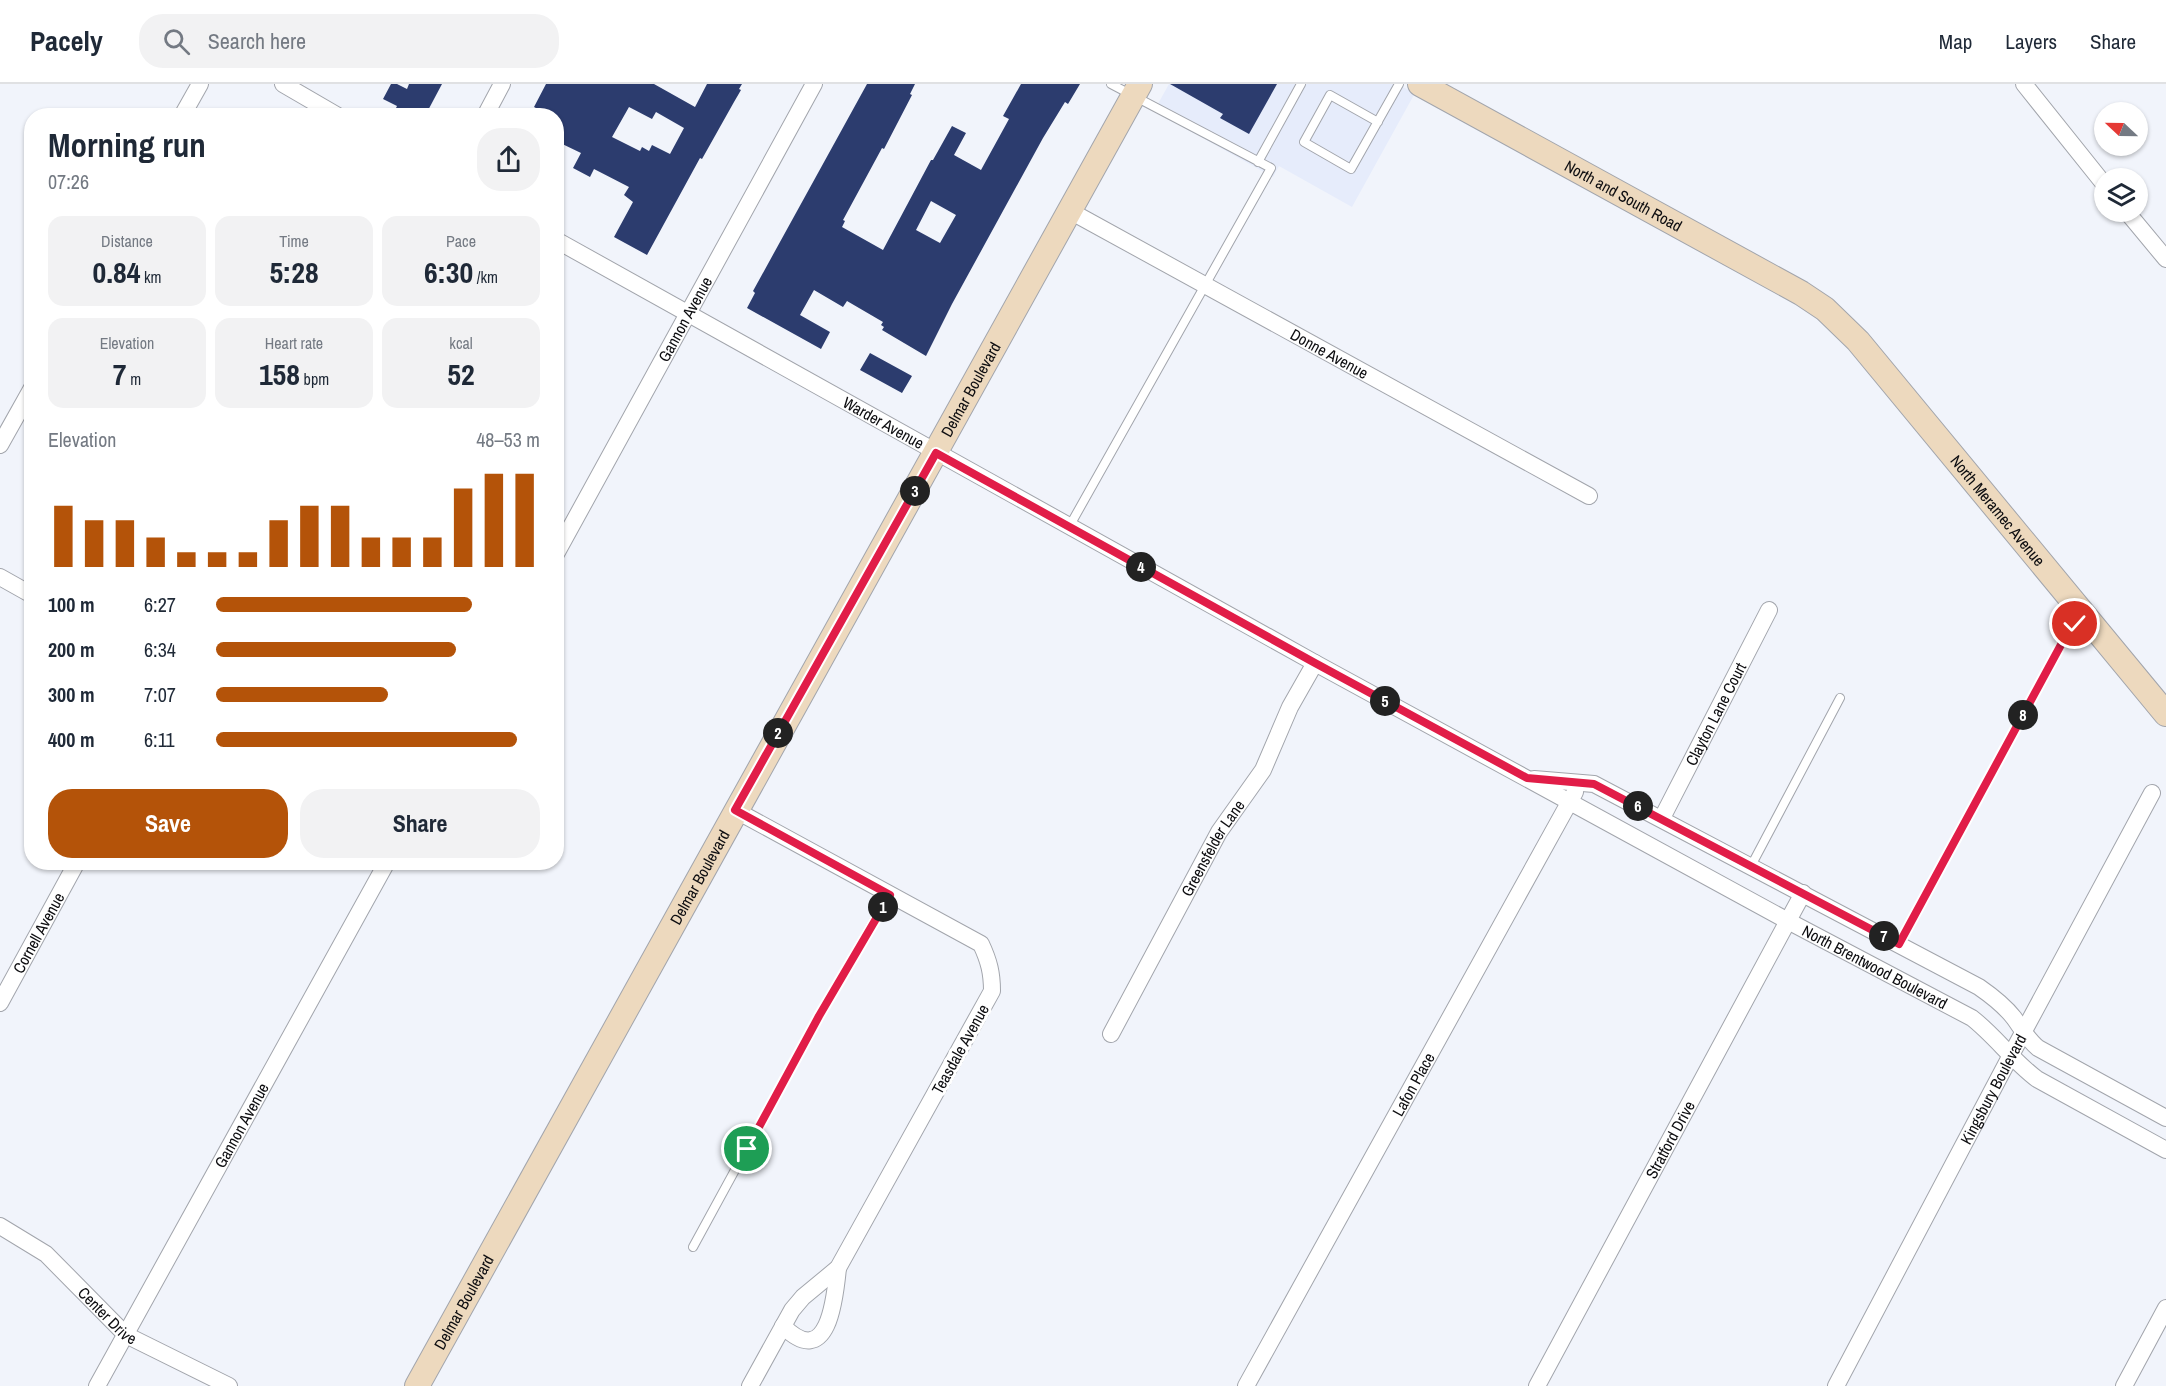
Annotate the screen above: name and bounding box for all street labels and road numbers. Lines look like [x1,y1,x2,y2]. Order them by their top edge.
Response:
street label: North and South Road [1561,155,1686,237]
street label: Gannon Avenue [653,273,717,366]
street label: Donne Avenue [1287,323,1372,384]
street label: Delmar Boulevard [935,338,1006,441]
street label: Warder Avenue [839,391,928,454]
street label: North Meramec Avenue [1946,450,2050,570]
street label: Clayton Lane Court [1680,658,1751,769]
street label: Greensfelder Lane [1176,795,1250,900]
street label: Delmar Boulevard [664,826,735,928]
street label: Cornell Avenue [7,889,69,977]
street label: North Brentwood Boulevard [1798,920,1951,1014]
street label: Teasdale Avenue [926,1000,994,1098]
street label: Kingsbury Boulevard [1955,1030,2031,1148]
street label: Lafon Place [1387,1049,1440,1120]
street label: Gannon Avenue [209,1079,274,1172]
street label: Stratford Drive [1640,1097,1700,1182]
street label: Delmar Boulevard [428,1251,499,1353]
street label: Center Drive [73,1282,140,1350]

